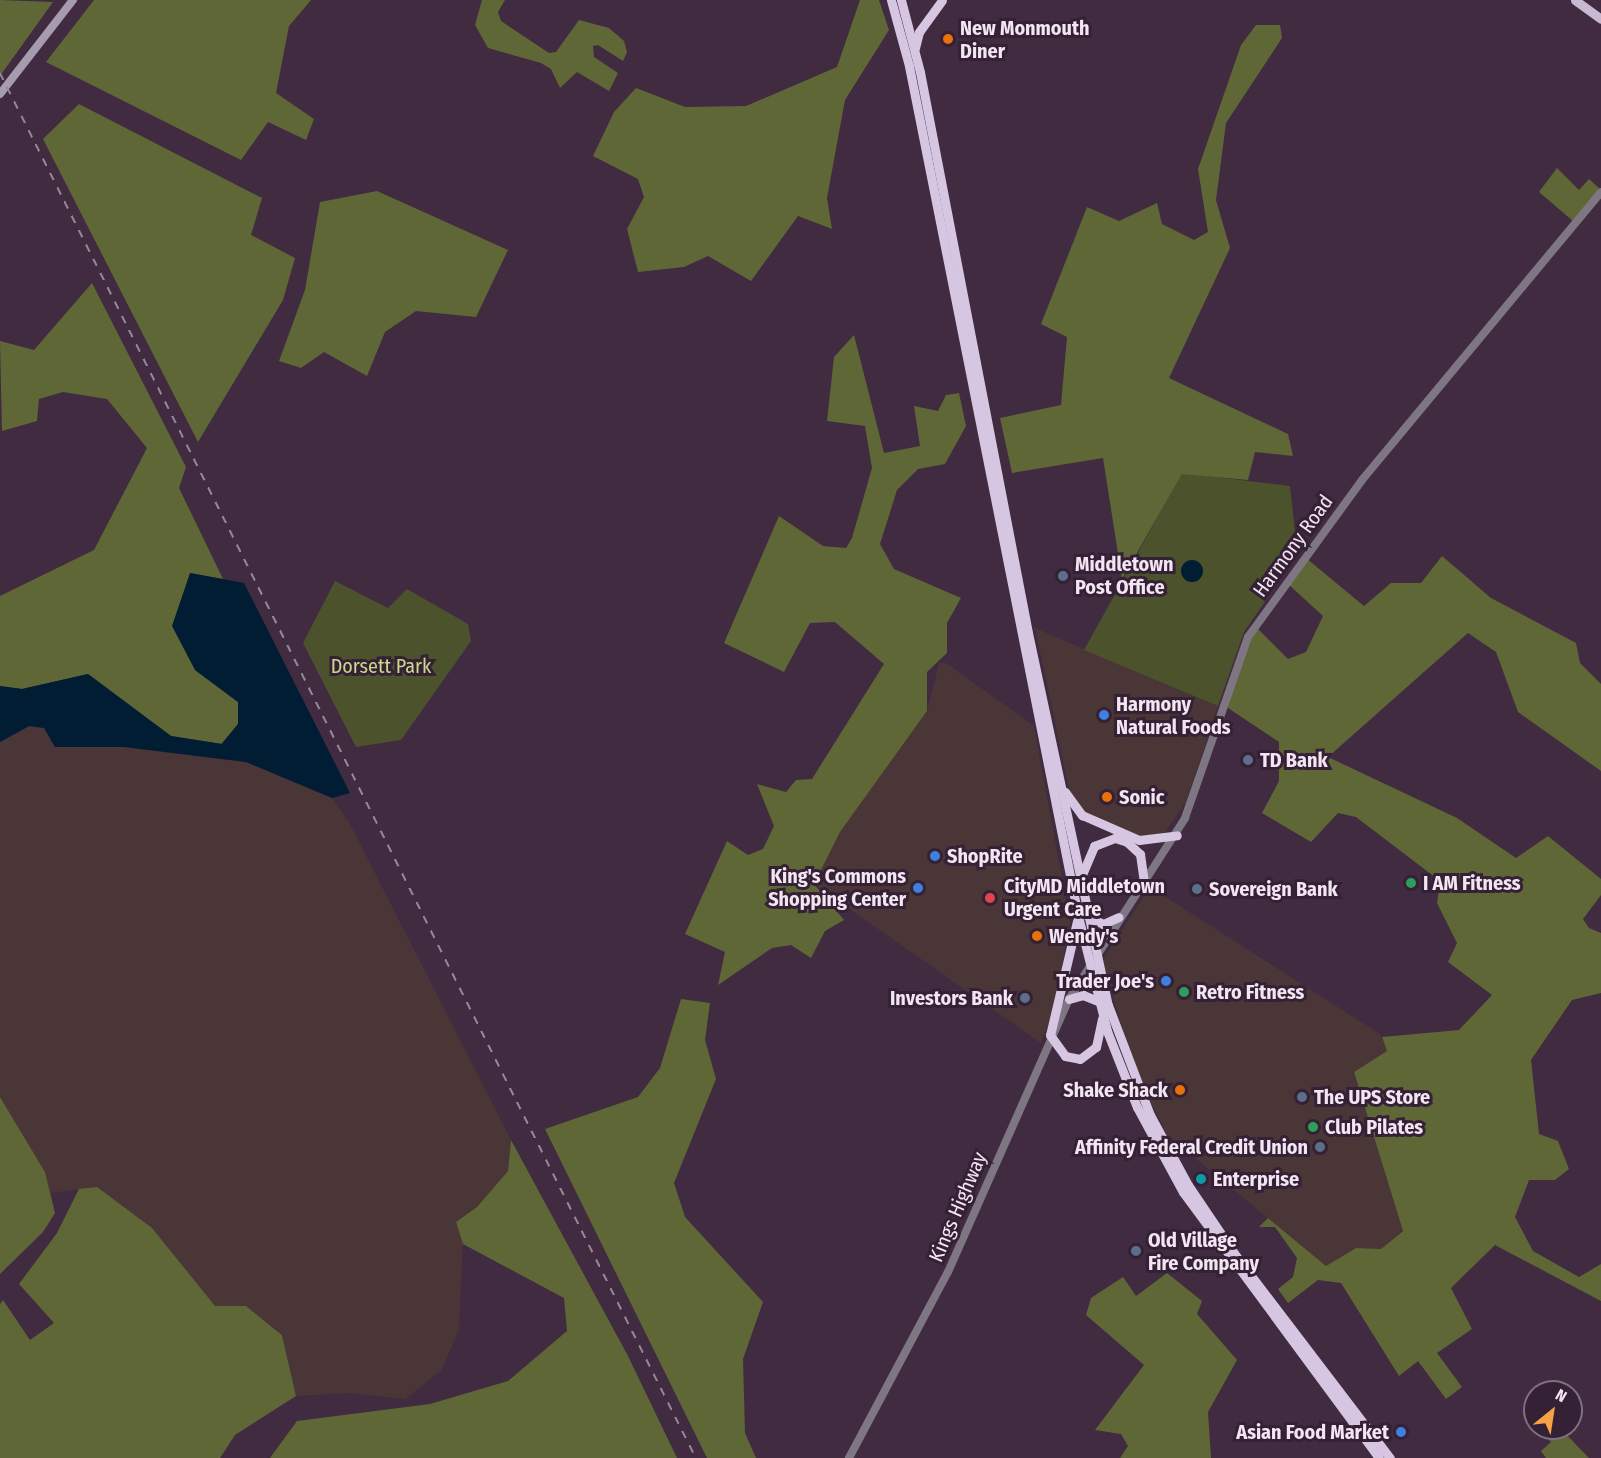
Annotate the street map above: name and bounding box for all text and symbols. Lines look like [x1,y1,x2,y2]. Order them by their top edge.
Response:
place label: New Monmouth Diner [960,16,1089,63]
marker: New Monmouth Diner [941,32,955,46]
street label: Harmony Road [1248,490,1338,602]
place label: Middletown Post Office [1075,552,1173,599]
marker: Middletown Post Office [1056,569,1070,583]
park label: Dorsett Park [331,654,431,678]
place label: Harmony Natural Foods [1116,692,1231,739]
marker: Harmony Natural Foods [1097,708,1111,722]
place label: TD Bank [1260,748,1328,772]
marker: TD Bank [1241,753,1255,767]
place label: Sonic [1119,785,1164,809]
marker: Sonic [1100,790,1114,804]
place label: ShopRite [947,844,1023,868]
marker: ShopRite [928,849,942,863]
place label: King's Commons Shopping Center [768,864,906,911]
place label: I AM Fitness [1423,871,1521,895]
place label: CityMD Middletown Urgent Care [1004,874,1165,921]
marker: I AM Fitness [1404,876,1418,890]
place label: Sovereign Bank [1209,877,1338,901]
marker: King's Commons Shopping Center [911,881,925,895]
marker: Sovereign Bank [1190,882,1204,896]
marker: CityMD Middletown Urgent Care [981,889,999,907]
place label: Wendy's [1049,924,1118,948]
marker: Wendy's [1030,929,1044,943]
place label: Trader Joe's [1056,969,1154,993]
marker: Trader Joe's [1159,974,1173,988]
place label: Retro Fitness [1196,980,1304,1004]
marker: Retro Fitness [1177,985,1191,999]
place label: Investors Bank [890,986,1013,1010]
marker: Investors Bank [1018,991,1032,1005]
place label: Shake Shack [1063,1078,1168,1102]
marker: Shake Shack [1173,1083,1187,1097]
place label: The UPS Store [1314,1085,1430,1109]
marker: The UPS Store [1295,1090,1309,1104]
place label: Club Pilates [1325,1115,1423,1139]
marker: Club Pilates [1306,1120,1320,1134]
place label: Affinity Federal Credit Union [1075,1135,1308,1159]
marker: Affinity Federal Credit Union [1313,1140,1327,1154]
street label: Kings Highway [924,1148,992,1266]
place label: Enterprise [1213,1167,1299,1191]
marker: Enterprise [1194,1172,1208,1186]
place label: Old Village Fire Company [1148,1228,1259,1275]
marker: Old Village Fire Company [1129,1244,1143,1258]
north arrow [1523,1380,1583,1440]
text: N [1552,1385,1570,1406]
place label: Asian Food Market [1236,1420,1389,1444]
marker: Asian Food Market [1394,1425,1408,1439]

